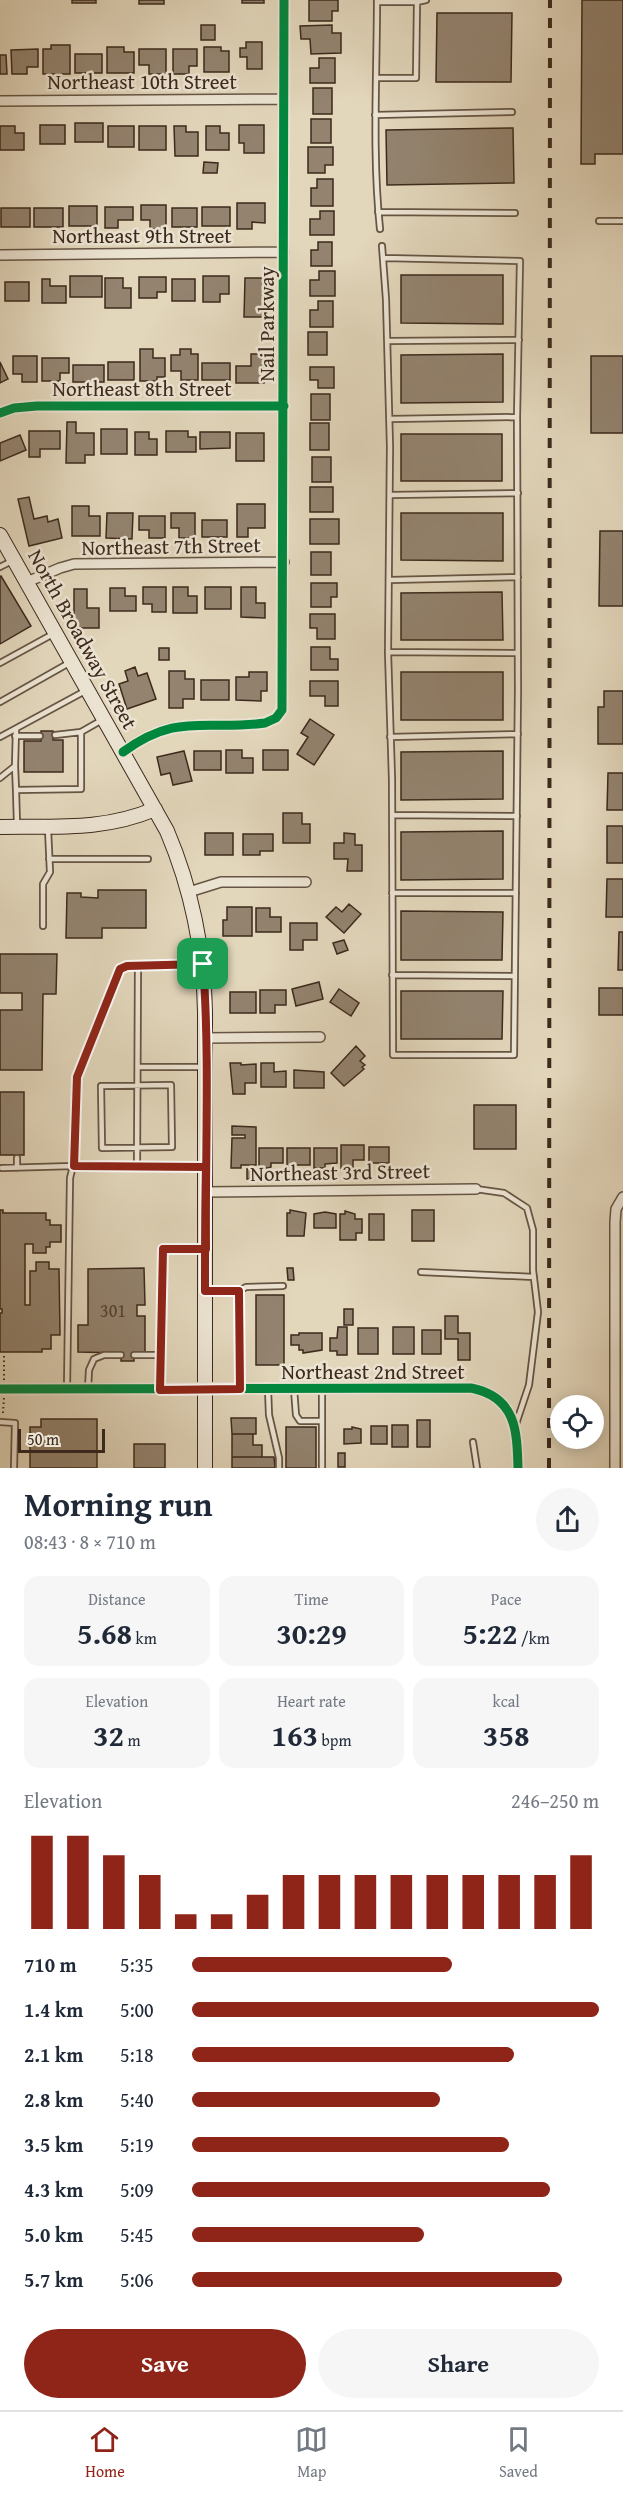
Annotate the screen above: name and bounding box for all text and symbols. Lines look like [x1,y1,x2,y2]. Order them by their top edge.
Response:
street label: Northeast 10th Street [47,66,237,97]
street label: Northeast 9th Street [52,220,232,251]
street label: Nail Parkway [251,266,282,382]
street label: Northeast 8th Street [52,373,232,404]
street label: Northeast 7th Street [81,529,262,563]
street label: North Broadway Street [21,543,146,735]
pin [177,938,228,989]
icon: arrive [186,947,219,980]
street label: Northeast 3rd Street [250,1155,431,1189]
house number: 301 [100,1297,126,1324]
street label: Northeast 2nd Street [281,1356,465,1387]
map controls [550,1395,604,1449]
button: locate [550,1395,604,1449]
scale bar [18,1426,105,1454]
text: 50 m [27,1427,59,1451]
text: Morning run [24,1480,213,1528]
button: share [536,1488,599,1551]
text: 08:43 · 8 × 710 m [24,1527,156,1556]
text: Distance [88,1587,146,1611]
text: Time [294,1587,329,1611]
text: Pace [491,1587,522,1611]
text: 5.68 [77,1611,132,1655]
text: 30:29 [276,1611,347,1655]
text: 5:22 [462,1611,518,1655]
text: km [132,1626,157,1650]
text: /km [518,1626,550,1650]
text: Elevation [86,1689,148,1713]
text: Heart rate [277,1689,346,1713]
text: kcal [493,1689,520,1713]
text: 32 [93,1713,124,1757]
text: 163 [271,1713,318,1757]
text: 358 [483,1713,529,1757]
text: m [124,1728,141,1752]
text: bpm [318,1728,352,1752]
text: Elevation [24,1786,102,1815]
text: 246–250 m [511,1786,599,1815]
text: 710 m [24,1950,77,1979]
text: 5:35 [120,1950,154,1979]
text: 1.4 km [24,1995,83,2024]
text: 5:00 [120,1995,154,2024]
text: 2.1 km [24,2040,83,2069]
text: 5:18 [120,2040,154,2069]
text: 2.8 km [24,2085,83,2114]
text: 5:40 [120,2085,154,2114]
text: 3.5 km [24,2130,83,2159]
text: 5:19 [120,2130,154,2159]
text: 4.3 km [24,2175,83,2204]
text: 5:09 [120,2175,154,2204]
text: 5.0 km [24,2220,83,2249]
text: 5:45 [120,2220,154,2249]
text: 5.7 km [24,2265,83,2294]
text: 5:06 [120,2265,154,2294]
button: Save [24,2329,306,2398]
button: Share [318,2329,599,2398]
tab: Home [85,2423,125,2483]
tab: Map [295,2423,328,2483]
tab: Saved [499,2423,538,2483]

